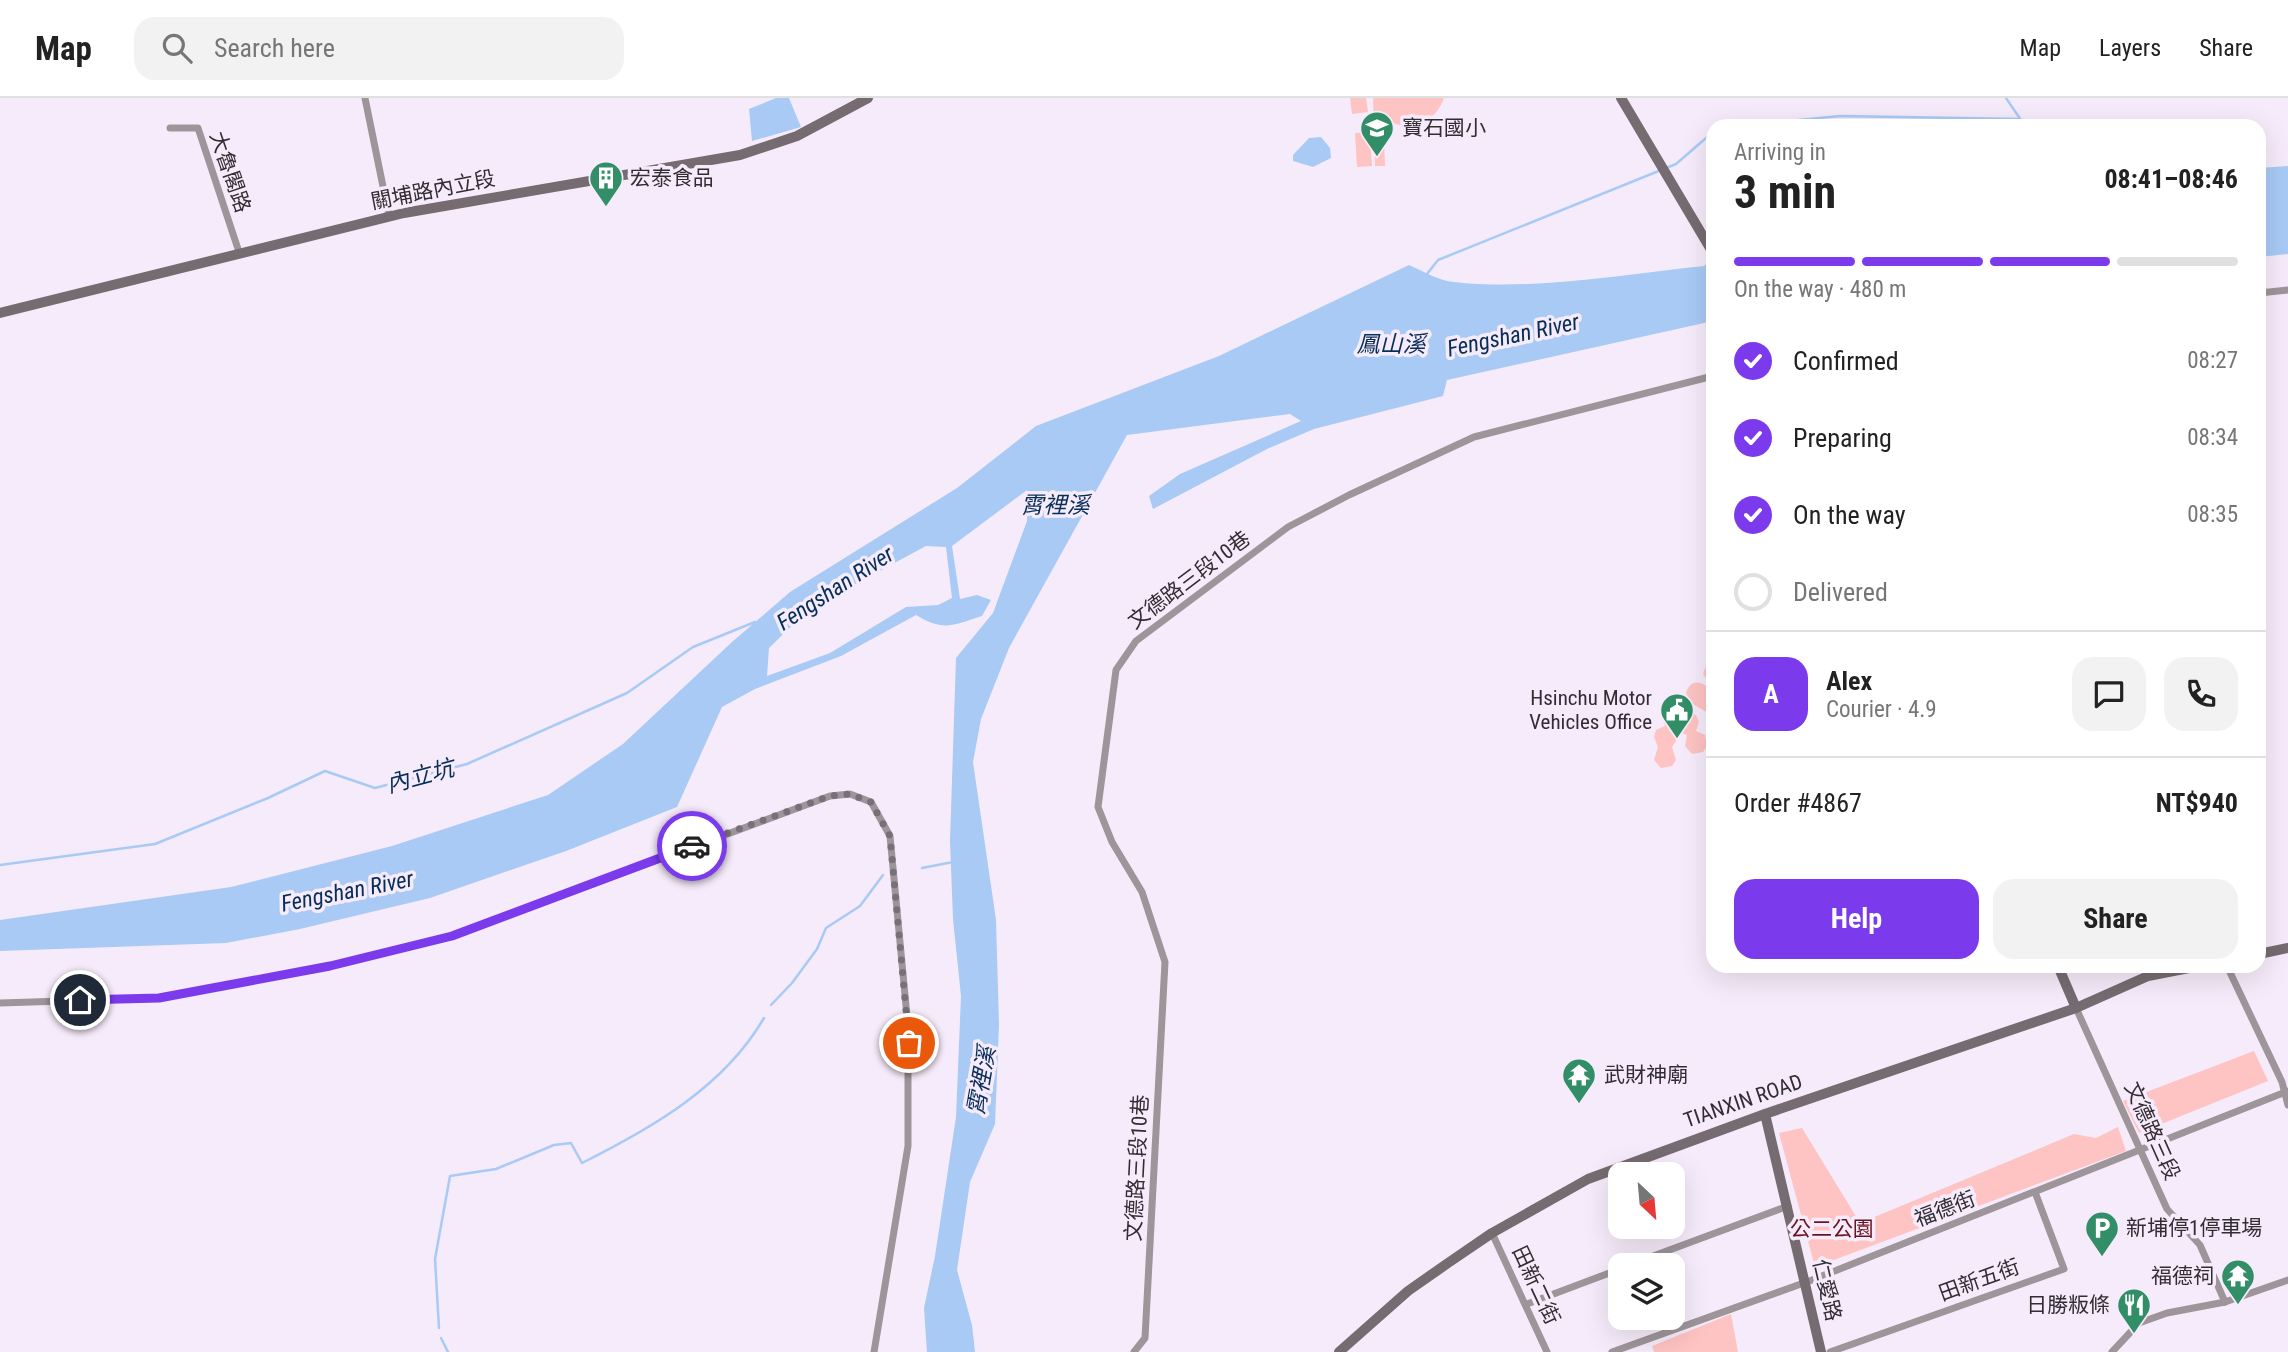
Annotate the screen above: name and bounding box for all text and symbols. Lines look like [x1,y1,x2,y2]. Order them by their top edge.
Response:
search box [134,17,624,80]
text: Map [35,29,92,68]
icon: search [158,29,196,67]
text: Search here [214,33,335,63]
text: Map [2020,34,2061,62]
text: Layers [2099,34,2161,62]
text: Share [2199,34,2253,62]
school or university icon: 寶石國小 [1358,109,1396,158]
place label: 寶石國小 [1402,116,1486,140]
street label: 大魯閣路 [205,128,255,216]
text: Arriving in [1734,139,1826,166]
building icon: 宏泰食品 [587,159,625,208]
text: 08:41–08:46 [2104,164,2238,194]
text: 3 min [1734,165,1836,219]
street label: 關埔路內立段 [369,166,497,214]
place label: 宏泰食品 [630,166,714,190]
text: On the way · 480 m [1734,276,1906,303]
water label: Fengshan River [1445,308,1583,363]
water label: 鳳山溪 [1357,331,1429,358]
icon: check [1734,342,1772,380]
text: Confirmed [1793,346,1899,376]
text: 08:27 [2187,347,2238,374]
icon: check [1734,419,1772,457]
text: Preparing [1793,423,1892,453]
text: 08:34 [2187,424,2238,451]
water label: 霄裡溪 [1021,492,1093,519]
icon: check [1734,496,1772,534]
text: On the way [1793,500,1906,530]
text: 08:35 [2187,501,2238,528]
street label: 文德路三段10巷 [1123,526,1255,634]
water label: Fengshan River [772,540,900,636]
text: Delivered [1793,577,1888,607]
button: chat [2072,657,2146,731]
button: phone [2164,657,2238,731]
text: Alex [1826,666,1872,696]
text: A [1763,679,1779,709]
place label: Hsinchu Motor Vehicles Office [1529,686,1652,734]
public building icon: Hsinchu Motor Vehicles Office [1658,691,1696,740]
text: Courier · 4.9 [1826,696,1937,723]
water label: 內立坑 [383,754,460,798]
text: Order #4867 [1734,788,1862,818]
text: NT$940 [2156,788,2238,818]
courier [657,811,727,881]
icon: car [673,827,711,865]
water label: Fengshan River [279,865,417,918]
button: Help [1734,879,1979,959]
button: Share [1993,879,2238,959]
pin [50,970,110,1030]
icon: home [61,981,99,1019]
pin [879,1013,939,1073]
icon: bag [890,1024,928,1062]
water label: 霄裡溪 [962,1042,1001,1117]
temple icon: 武財神廟 [1560,1056,1598,1105]
place label: 武財神廟 [1604,1063,1688,1087]
street label: TIANXIN ROAD [1680,1069,1806,1133]
street label: 文德路三段 [2120,1078,2184,1184]
street label: 文德路三段10巷 [1121,1094,1153,1242]
north arrow [1608,1162,1685,1239]
map controls [1608,1162,1685,1330]
street label: 福德街 [1911,1187,1979,1231]
parking icon: 新埔停1停車場 [2083,1209,2121,1258]
place label: 新埔停1停車場 [2126,1216,2262,1240]
park label: 公二公園 [1790,1217,1874,1241]
street label: 田新二街 [1507,1242,1565,1328]
button: layers [1608,1253,1685,1330]
street label: 田新五街 [1935,1254,2023,1306]
street label: 仁愛路 [1808,1257,1846,1323]
temple icon: 福德祠 [2219,1257,2257,1306]
place label: 福德祠 [2151,1264,2214,1288]
restaurant icon: 日勝粄條 [2115,1286,2153,1335]
place label: 日勝粄條 [2026,1293,2110,1317]

